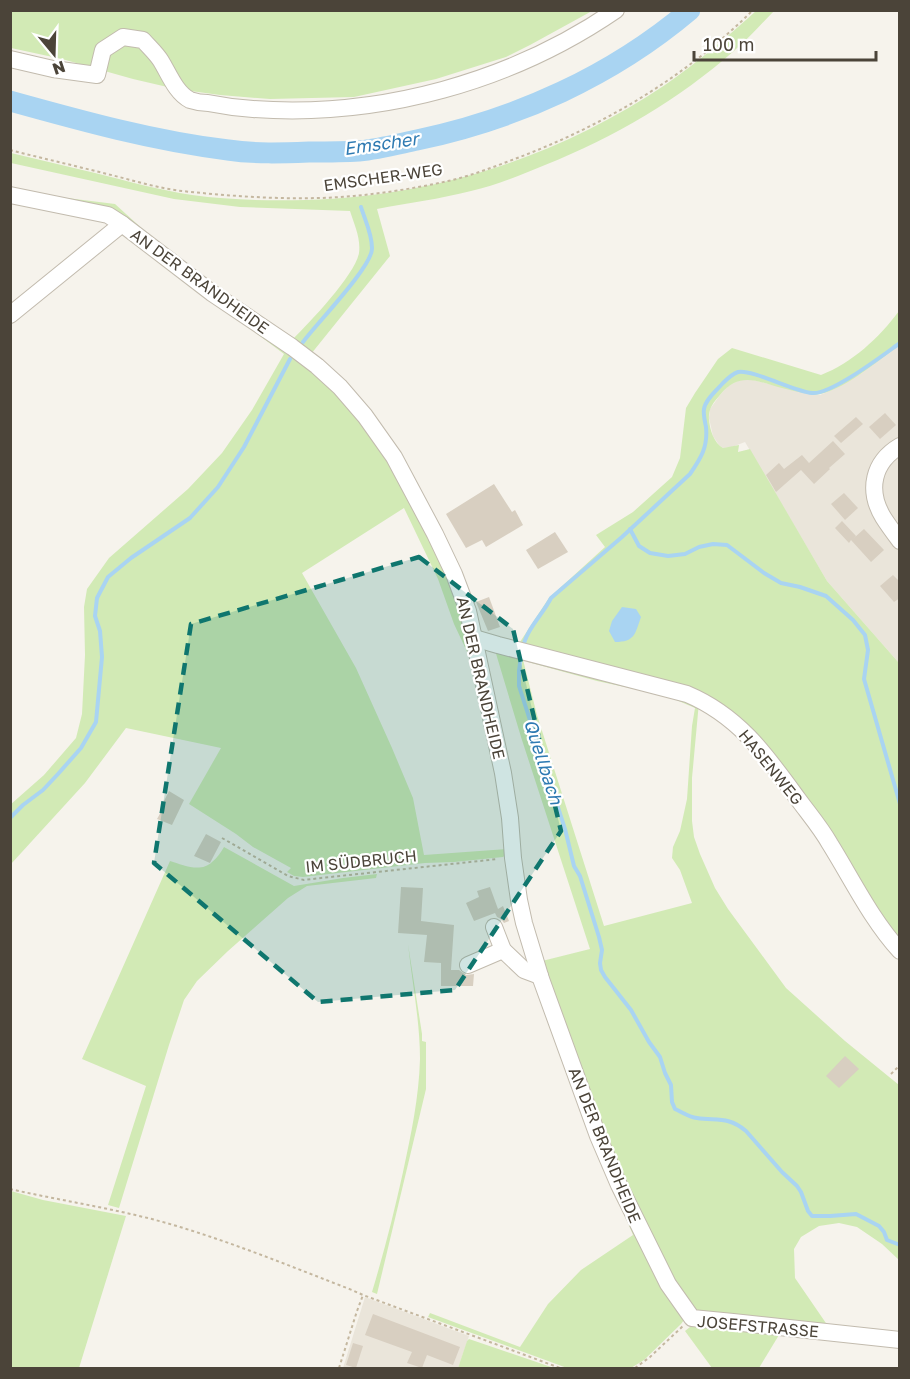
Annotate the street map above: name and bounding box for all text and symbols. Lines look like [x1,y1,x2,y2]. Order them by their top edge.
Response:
north arrow [24,24,84,84]
scale bar [694,24,876,62]
text: 100 m [703,33,754,55]
text: N [50,57,68,80]
water label: Emscher [342,126,422,159]
street label: EMSCHER-WEG [322,159,444,195]
street label: AN DER BRANDHEIDE [127,224,273,338]
street label: AN DER BRANDHEIDE [453,595,509,761]
water label: Quellbach [520,716,568,808]
street label: HASENWEG [735,725,807,809]
street label: IM SÜDBRUCH [304,845,418,877]
street label: AN DER BRANDHEIDE [565,1064,645,1226]
street label: JOSEFSTRASSE [696,1311,820,1341]

